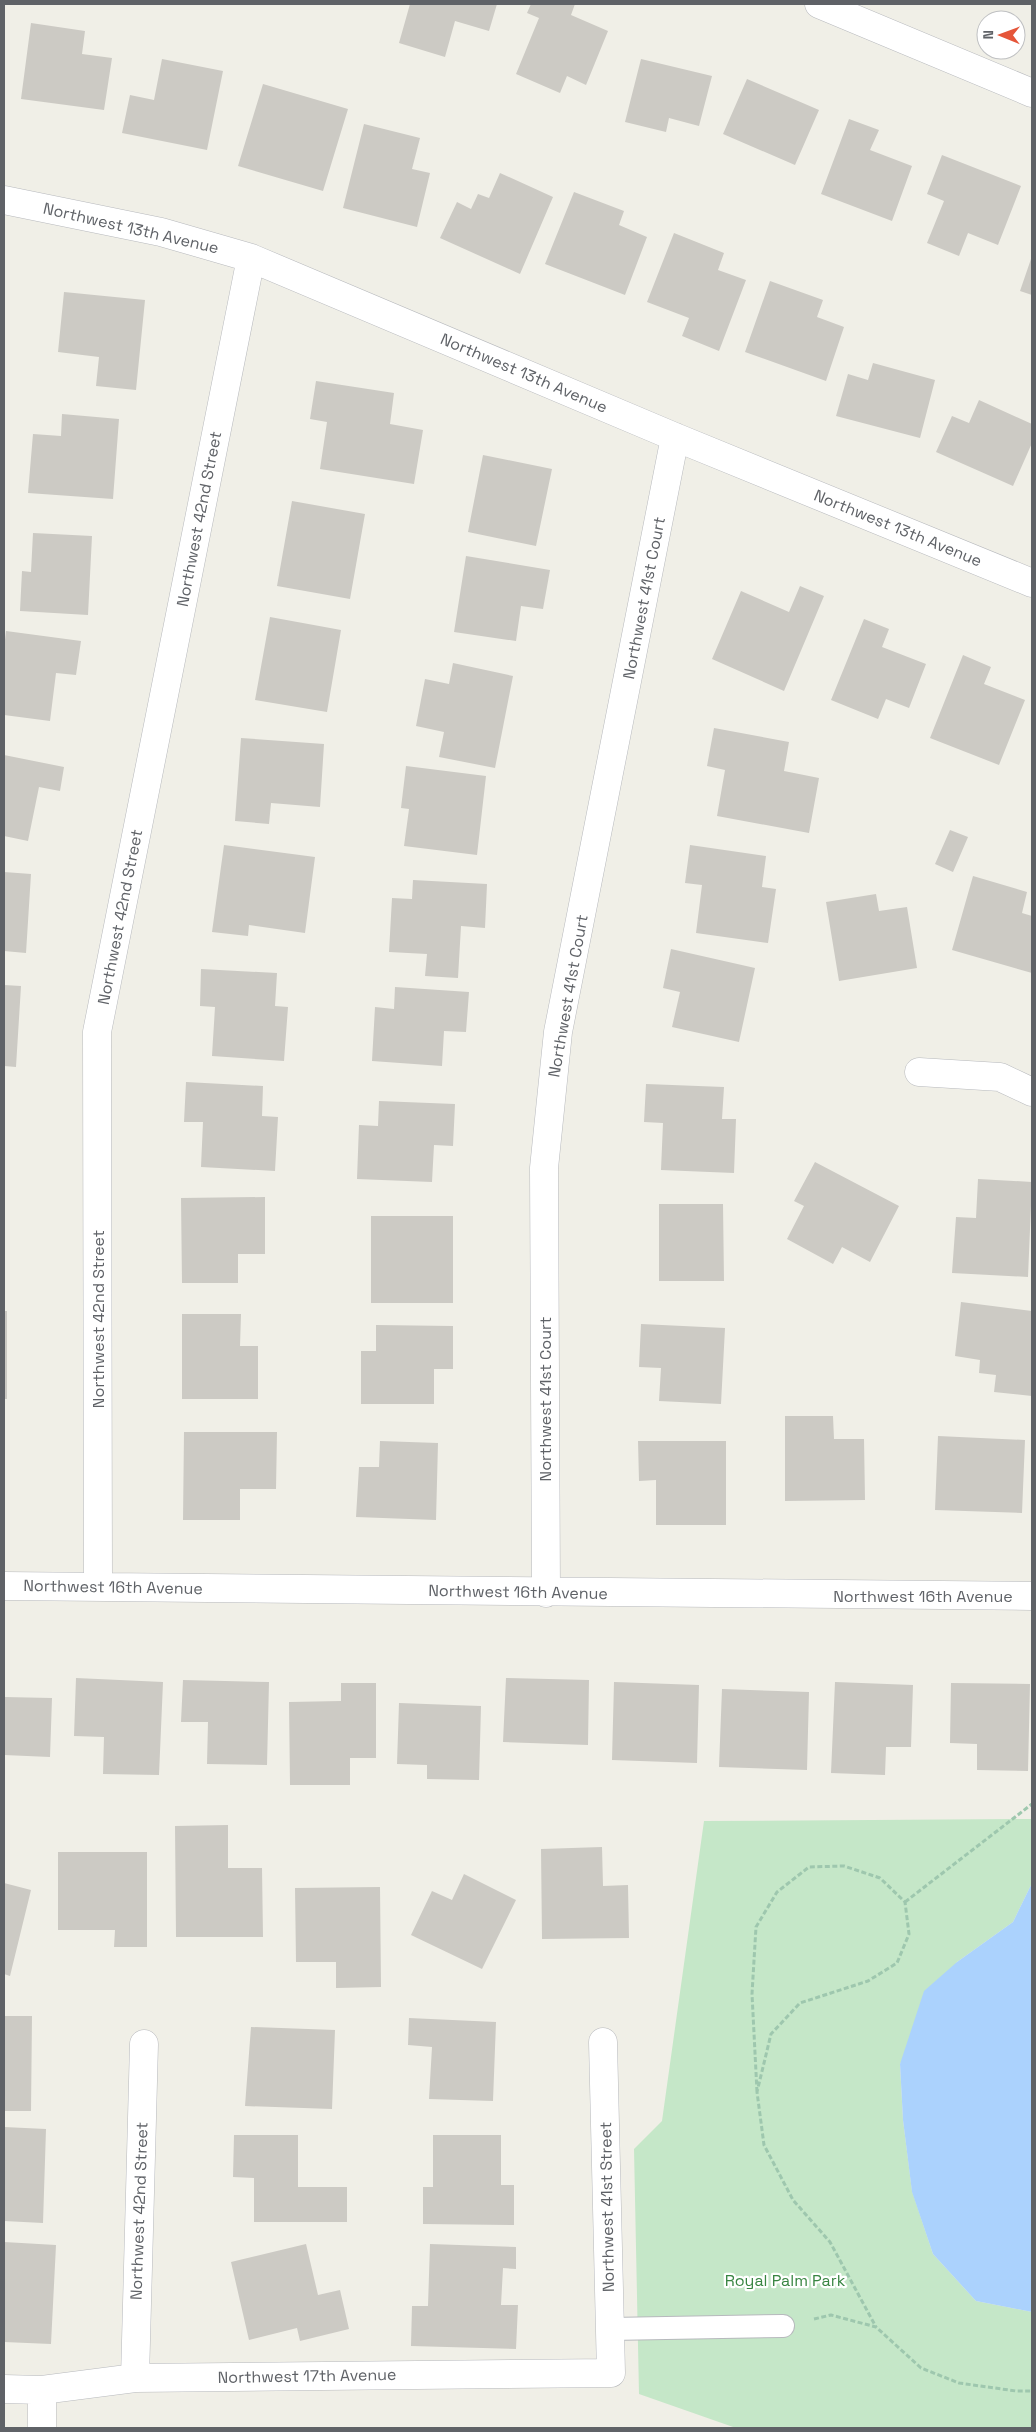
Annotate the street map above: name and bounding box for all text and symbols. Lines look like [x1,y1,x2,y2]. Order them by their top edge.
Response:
north arrow [976,10,1026,60]
text: N [979,30,997,40]
street label: Northwest 13th Avenue [41,198,221,258]
street label: Northwest 13th Avenue [437,328,611,418]
street label: Northwest 42nd Street [172,430,226,608]
street label: Northwest 13th Avenue [811,485,985,571]
street label: Northwest 41st Court [618,515,670,681]
street label: Northwest 42nd Street [93,828,147,1006]
street label: Northwest 41st Court [543,913,593,1079]
street label: Northwest 42nd Street [88,1230,109,1408]
street label: Northwest 41st Court [535,1317,556,1481]
street label: Northwest 16th Avenue [23,1575,203,1599]
street label: Northwest 16th Avenue [428,1580,608,1604]
street label: Northwest 16th Avenue [833,1586,1013,1607]
street label: Northwest 42nd Street [125,2122,153,2300]
street label: Northwest 41st Street [595,2122,619,2292]
park label: Royal Palm Park [725,2270,846,2291]
street label: Northwest 17th Avenue [217,2364,397,2388]

